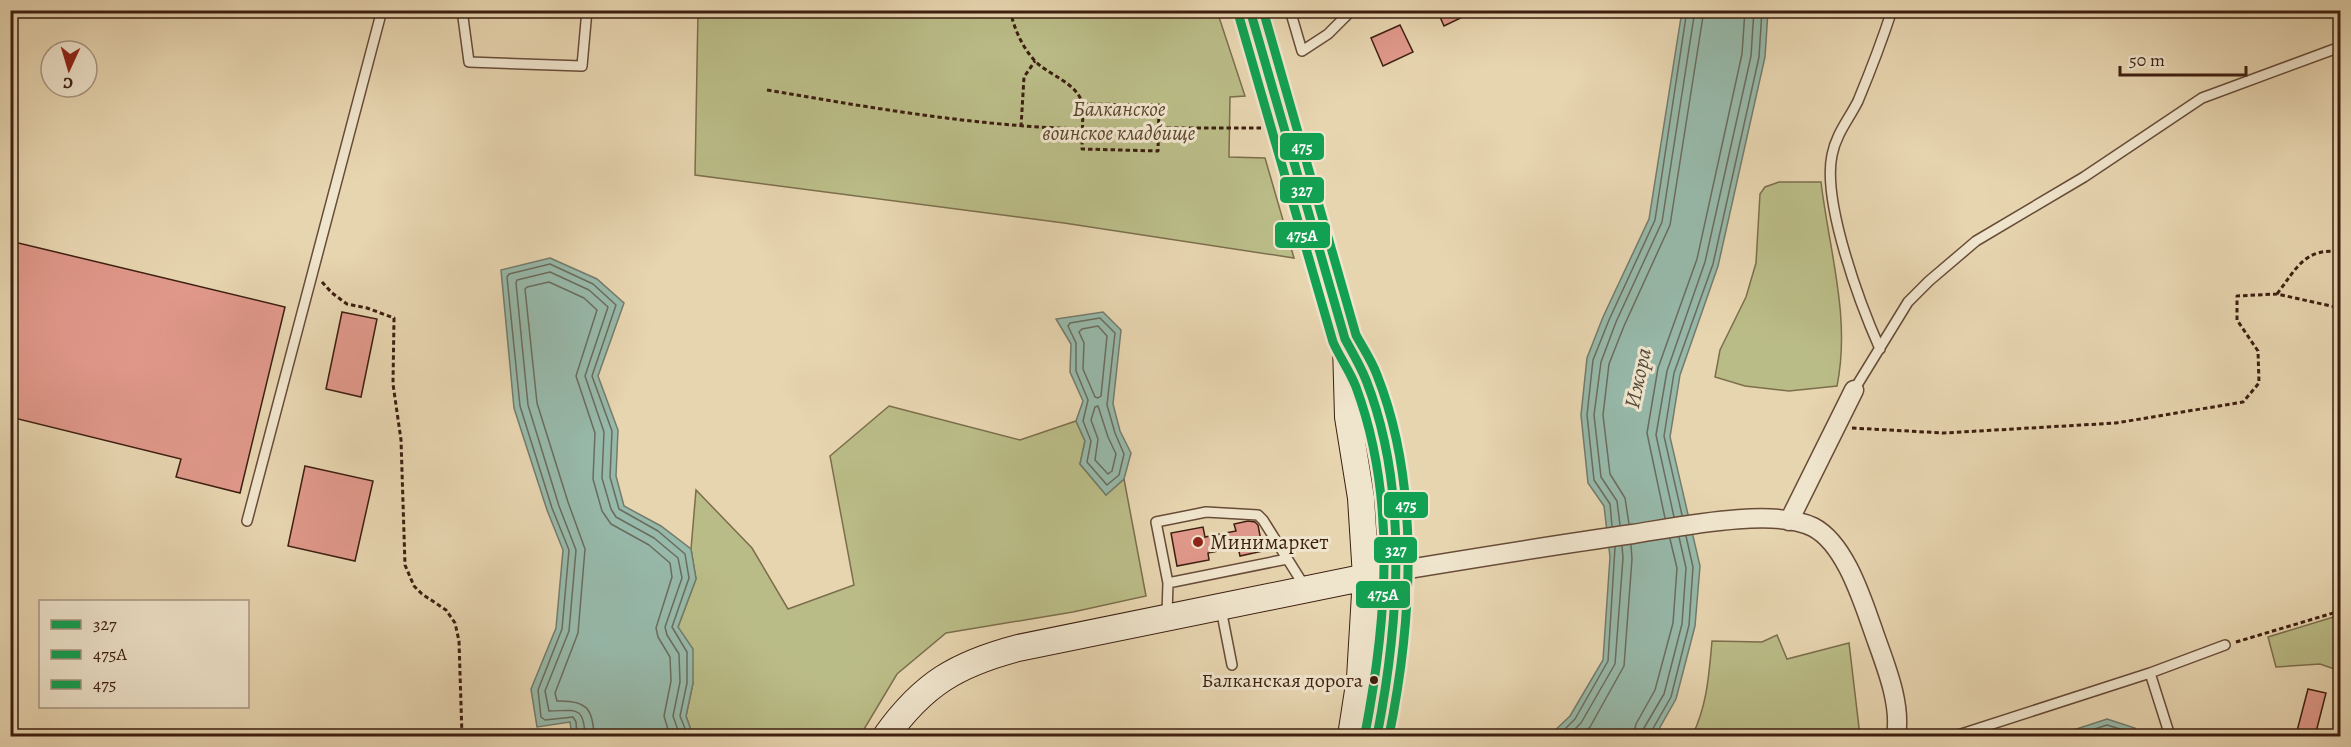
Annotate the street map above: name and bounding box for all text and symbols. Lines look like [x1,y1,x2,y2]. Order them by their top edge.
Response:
north arrow [39,39,99,99]
scale bar [2120,39,2246,77]
text: 50 m [2129,48,2165,72]
text: С [62,72,74,94]
park label: Балканское воинское кладбище [1043,95,1196,147]
line badge: 475 [1279,132,1325,161]
text: 475 [1291,137,1313,159]
line badge: 327 [1279,176,1325,204]
text: 327 [1291,180,1313,202]
line badge: 475А [1274,221,1331,249]
text: 475А [1286,225,1319,247]
water label: Ижора [1617,345,1659,411]
line badge: 475 [1383,491,1429,519]
text: 475 [1395,495,1417,517]
place label: Минимаркет [1210,528,1329,556]
marker: Минимаркет [1191,535,1205,549]
line badge: 327 [1373,536,1418,564]
text: 327 [1385,540,1407,562]
line badge: 475А [1355,580,1411,609]
text: 475А [1367,584,1400,606]
legend [39,600,249,708]
text: 327 [93,612,117,636]
text: 475А [93,642,127,666]
place label: Балканская дорога [1201,667,1364,694]
text: 475 [93,672,116,696]
marker: Балканская дорога [1368,674,1380,686]

